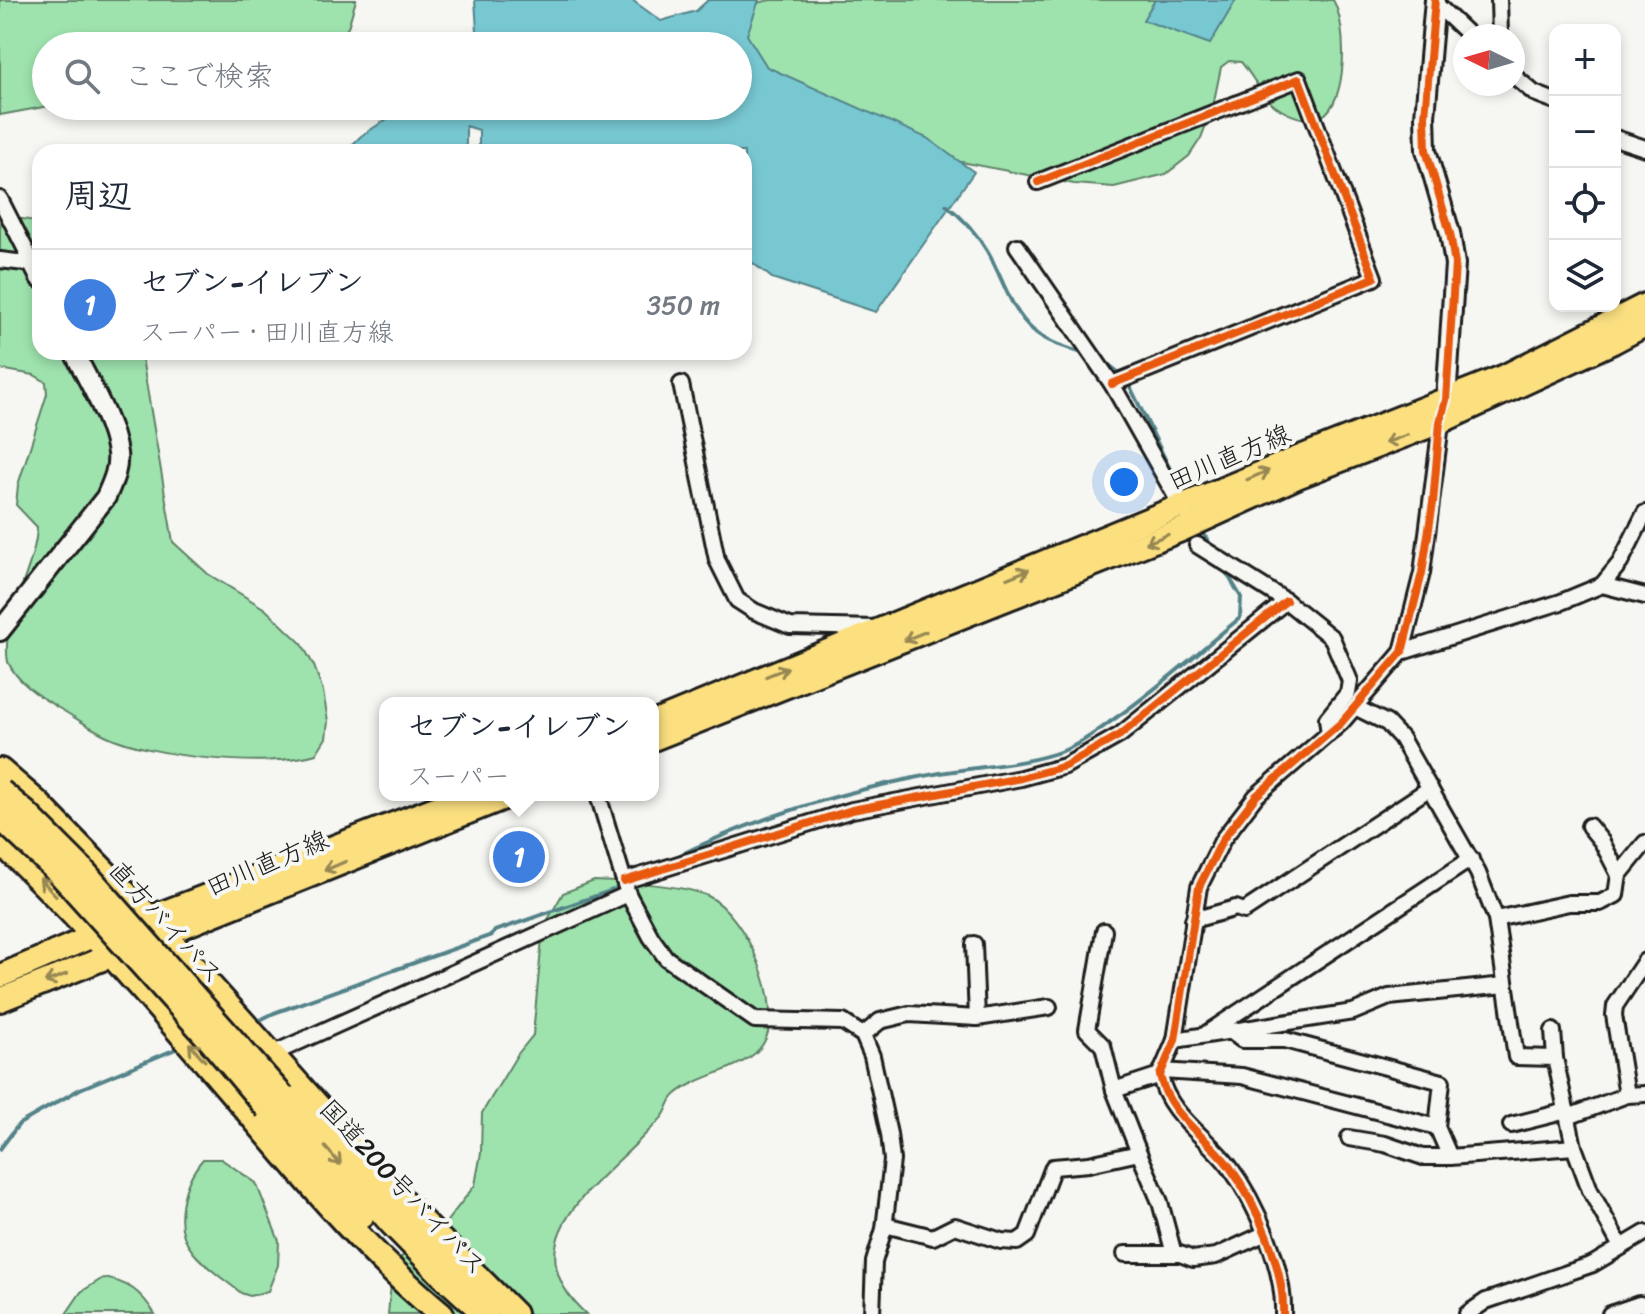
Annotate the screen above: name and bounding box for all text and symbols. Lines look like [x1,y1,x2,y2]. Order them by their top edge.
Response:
north arrow [1453,24,1525,96]
map controls [1549,24,1621,312]
button: + [1549,24,1621,96]
search box [32,32,752,120]
text: ここで検索 [124,49,274,103]
icon: search [60,54,104,98]
button: − [1549,96,1621,168]
text: 周辺 [64,166,132,226]
button: locate [1549,168,1621,240]
button: layers [1549,240,1621,312]
text: セブン-イレブン [140,255,364,309]
text: 1 [84,282,96,328]
text: 350 m [647,282,720,328]
text: スーパー · 田川直方線 [140,309,393,355]
street label: 田川直方線 [1160,410,1298,504]
one-way arrow [1384,433,1409,447]
your location [1104,462,1144,502]
one-way arrow [1245,466,1270,481]
one-way arrow [1145,533,1170,548]
one-way arrow [1005,565,1030,580]
one-way arrow [903,630,928,644]
one-way arrow [764,664,789,678]
popup [379,697,659,801]
text: セブン-イレブン [407,699,631,753]
text: スーパー [407,753,510,799]
street label: 田川直方線 [198,816,336,910]
pin: 1 [493,827,545,887]
street label: 直方バイパス [97,849,235,995]
one-way arrow [323,859,348,874]
one-way arrow [38,877,57,897]
one-way arrow [44,972,69,987]
one-way arrow [188,1043,206,1063]
street label: 国道200号バイパス [308,1087,498,1287]
one-way arrow [324,1145,342,1165]

